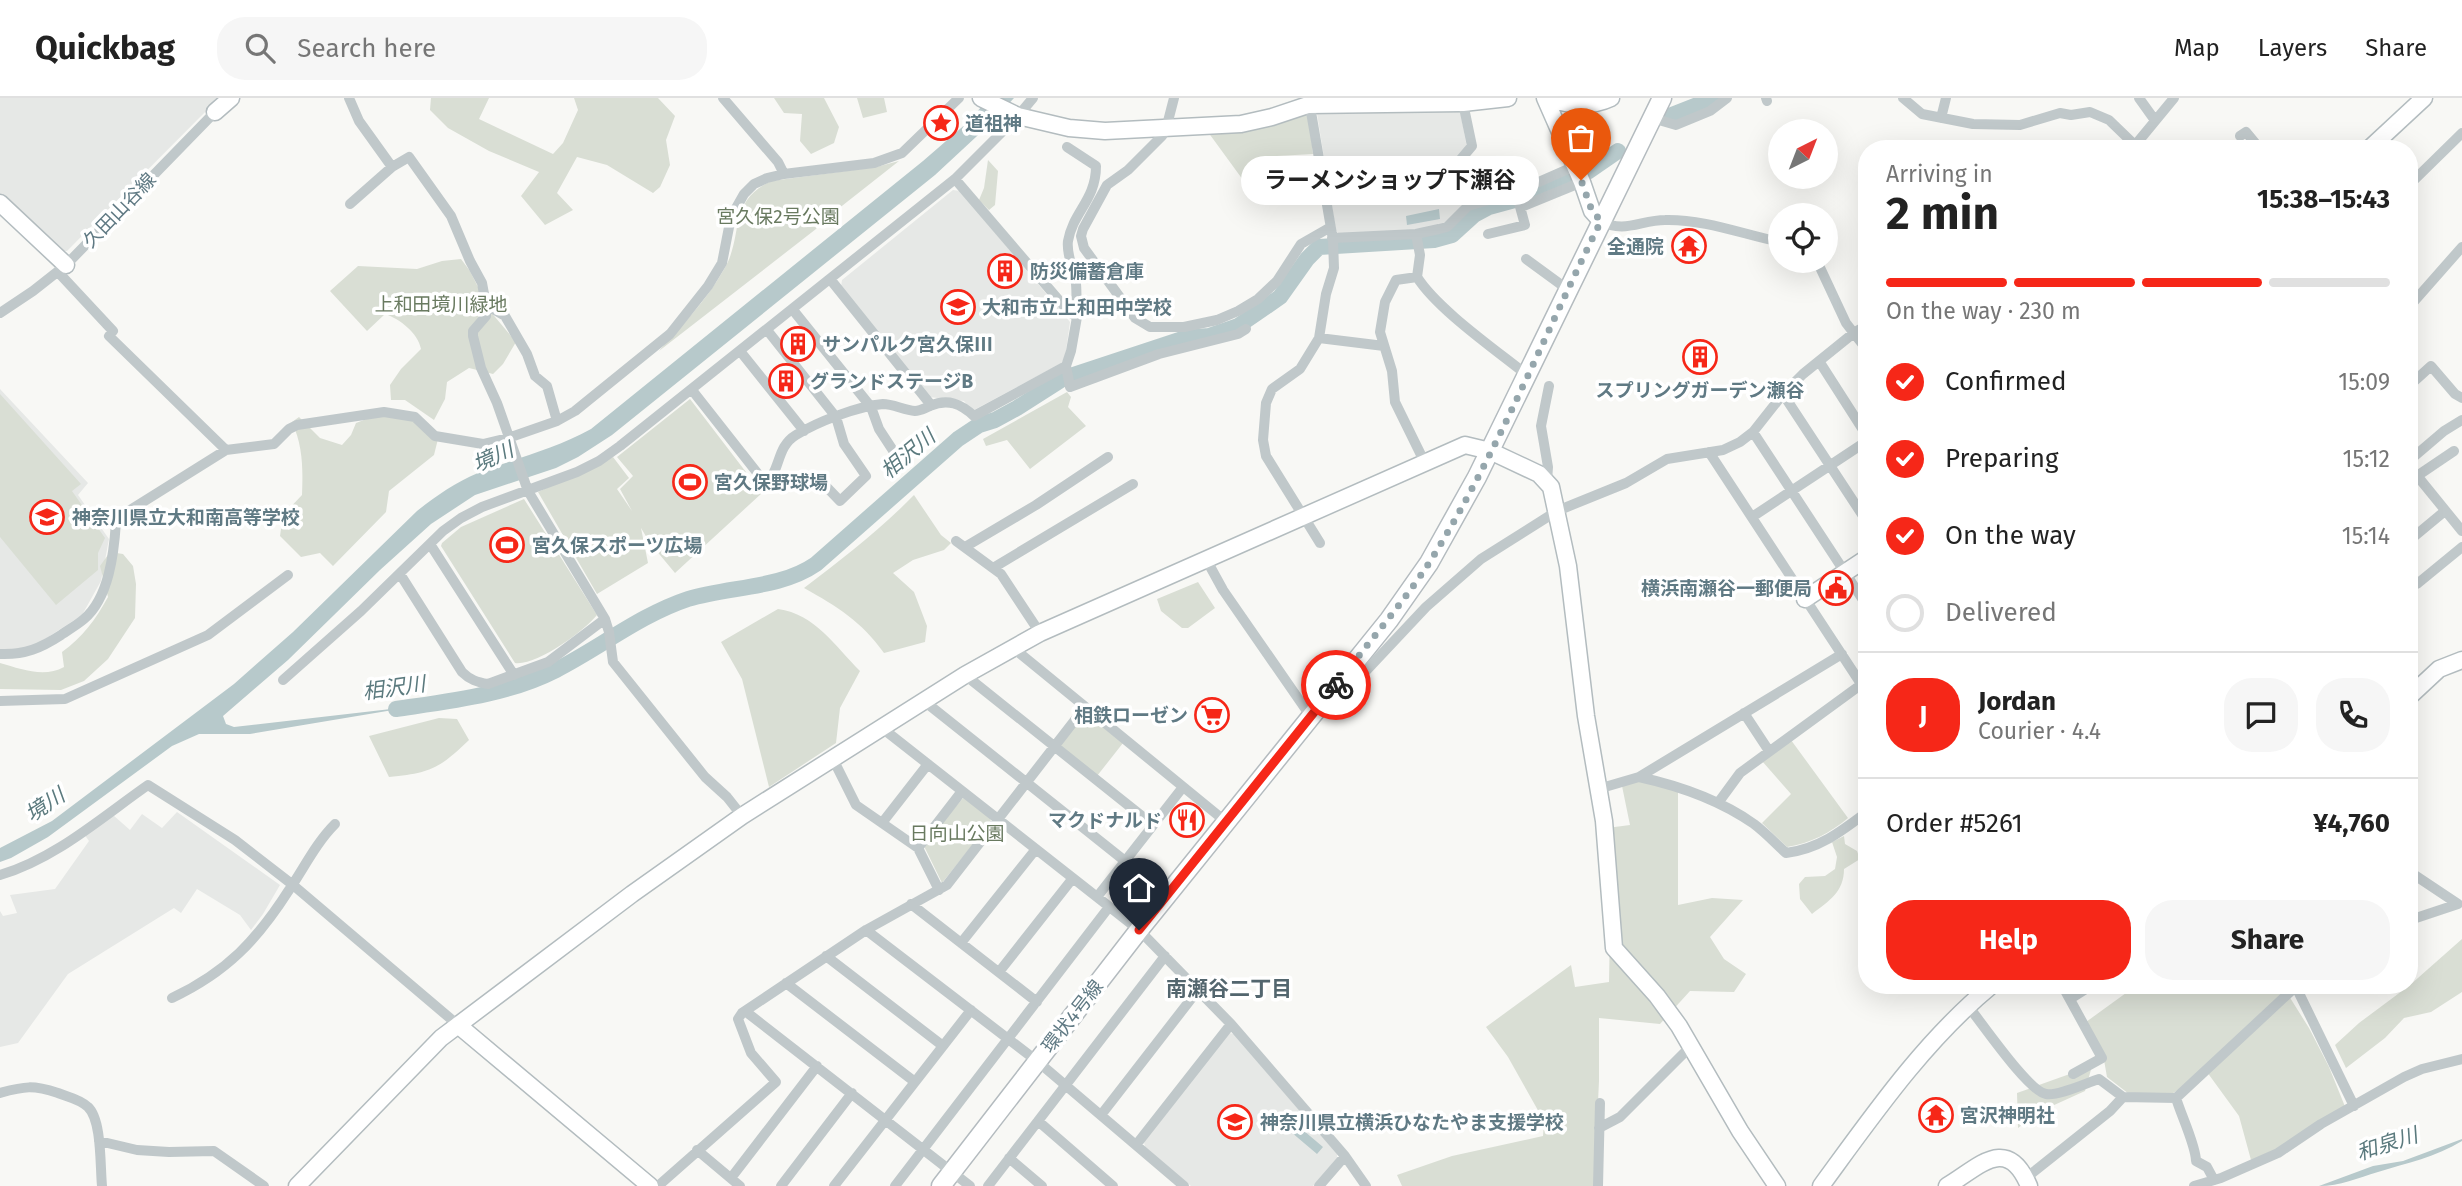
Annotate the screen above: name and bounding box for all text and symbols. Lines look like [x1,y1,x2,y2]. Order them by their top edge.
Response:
search box [217,17,707,80]
text: Quickbag [35,28,175,68]
icon: search [241,29,279,67]
text: Search here [297,33,436,64]
text: Map [2174,34,2220,62]
text: Layers [2258,34,2327,62]
text: Share [2365,34,2427,62]
place icon: 道祖神 [922,104,960,142]
pin [1551,108,1611,180]
place label: 道祖神 [965,112,1022,135]
icon: bag [1562,119,1600,157]
north arrow [1768,119,1838,189]
map controls [1768,119,1838,273]
callout: ラーメンショップ下瀬谷 [1242,155,1539,204]
text: Arriving in [1886,160,1993,188]
text: ラーメンショップ下瀬谷 [1264,166,1516,194]
street label: 久田山谷線 [78,168,161,253]
text: 15:38–15:43 [2257,184,2390,215]
text: 2 min [1886,186,1999,241]
button: locate [1768,203,1838,273]
park label: 宮久保2号公園 [716,205,840,228]
temple icon: 全通院 [1670,227,1708,265]
place label: 全通院 [1607,235,1664,258]
building icon: 防災備蓄倉庫 [986,252,1024,290]
place label: 防災備蓄倉庫 [1030,260,1144,283]
school or university icon: 大和市立上和田中学校 [939,288,977,326]
park label: 上和田境川緑地 [374,293,508,316]
place label: 大和市立上和田中学校 [982,296,1172,319]
text: On the way · 230 m [1886,297,2081,325]
building icon: サンパルク宮久保Ⅲ [779,325,817,363]
place label: サンパルク宮久保Ⅲ [822,333,993,356]
building icon: スプリングガーデン瀬谷 [1681,338,1719,376]
building icon: グランドステージB [767,362,805,400]
icon: check [1886,363,1924,401]
text: Confirmed [1945,366,2066,397]
text: 15:09 [2338,368,2390,396]
place label: グランドステージB [810,370,974,393]
place label: スプリングガーデン瀬谷 [1595,379,1805,402]
water label: 相沢川 [876,423,942,484]
water label: 境川 [469,436,519,477]
icon: check [1886,440,1924,478]
text: Preparing [1945,443,2058,474]
text: 15:12 [2343,445,2390,473]
sports icon: 宮久保野球場 [671,463,709,501]
place label: 宮久保野球場 [714,471,828,494]
school or university icon: 神奈川県立大和南高等学校 [28,498,66,536]
place label: 神奈川県立大和南高等学校 [72,506,300,529]
icon: check [1886,517,1924,555]
text: On the way [1945,520,2076,551]
text: 15:14 [2342,522,2390,550]
sports icon: 宮久保スポーツ広場 [488,526,526,564]
place label: 宮久保スポーツ広場 [532,534,703,557]
public building icon: 横浜南瀬谷一郵便局 [1817,569,1855,607]
place label: 横浜南瀬谷一郵便局 [1641,577,1812,600]
text: Delivered [1945,597,2057,628]
courier [1301,650,1371,720]
icon: bike [1317,666,1355,704]
water label: 相沢川 [361,670,429,705]
button: chat [2224,678,2298,752]
button: phone [2316,678,2390,752]
text: Jordan [1978,686,2056,717]
supermarket icon: 相鉄ローゼン [1193,696,1231,734]
text: J [1919,700,1927,731]
place label: 相鉄ローゼン [1074,704,1188,727]
text: Courier · 4.4 [1978,717,2101,745]
water label: 境川 [20,781,71,828]
restaurant icon: マクドナルド [1168,801,1206,839]
text: Order #5261 [1886,808,2023,839]
text: ¥4,760 [2313,808,2390,839]
place label: マクドナルド [1048,809,1162,832]
park label: 日向山公園 [909,822,1005,845]
pin [1109,858,1169,930]
icon: home [1120,869,1158,907]
button: Help [1886,900,2131,980]
button: Share [2145,900,2390,980]
street label: 環状4号線 [1037,975,1108,1057]
district label: 南瀬谷二丁目 [1166,976,1292,1002]
temple icon: 宮沢神明社 [1917,1096,1955,1134]
school or university icon: 神奈川県立横浜ひなたやま支援学校 [1216,1103,1254,1141]
place label: 宮沢神明社 [1960,1104,2055,1127]
place label: 神奈川県立横浜ひなたやま支援学校 [1260,1111,1564,1134]
water label: 和泉川 [2353,1121,2423,1166]

